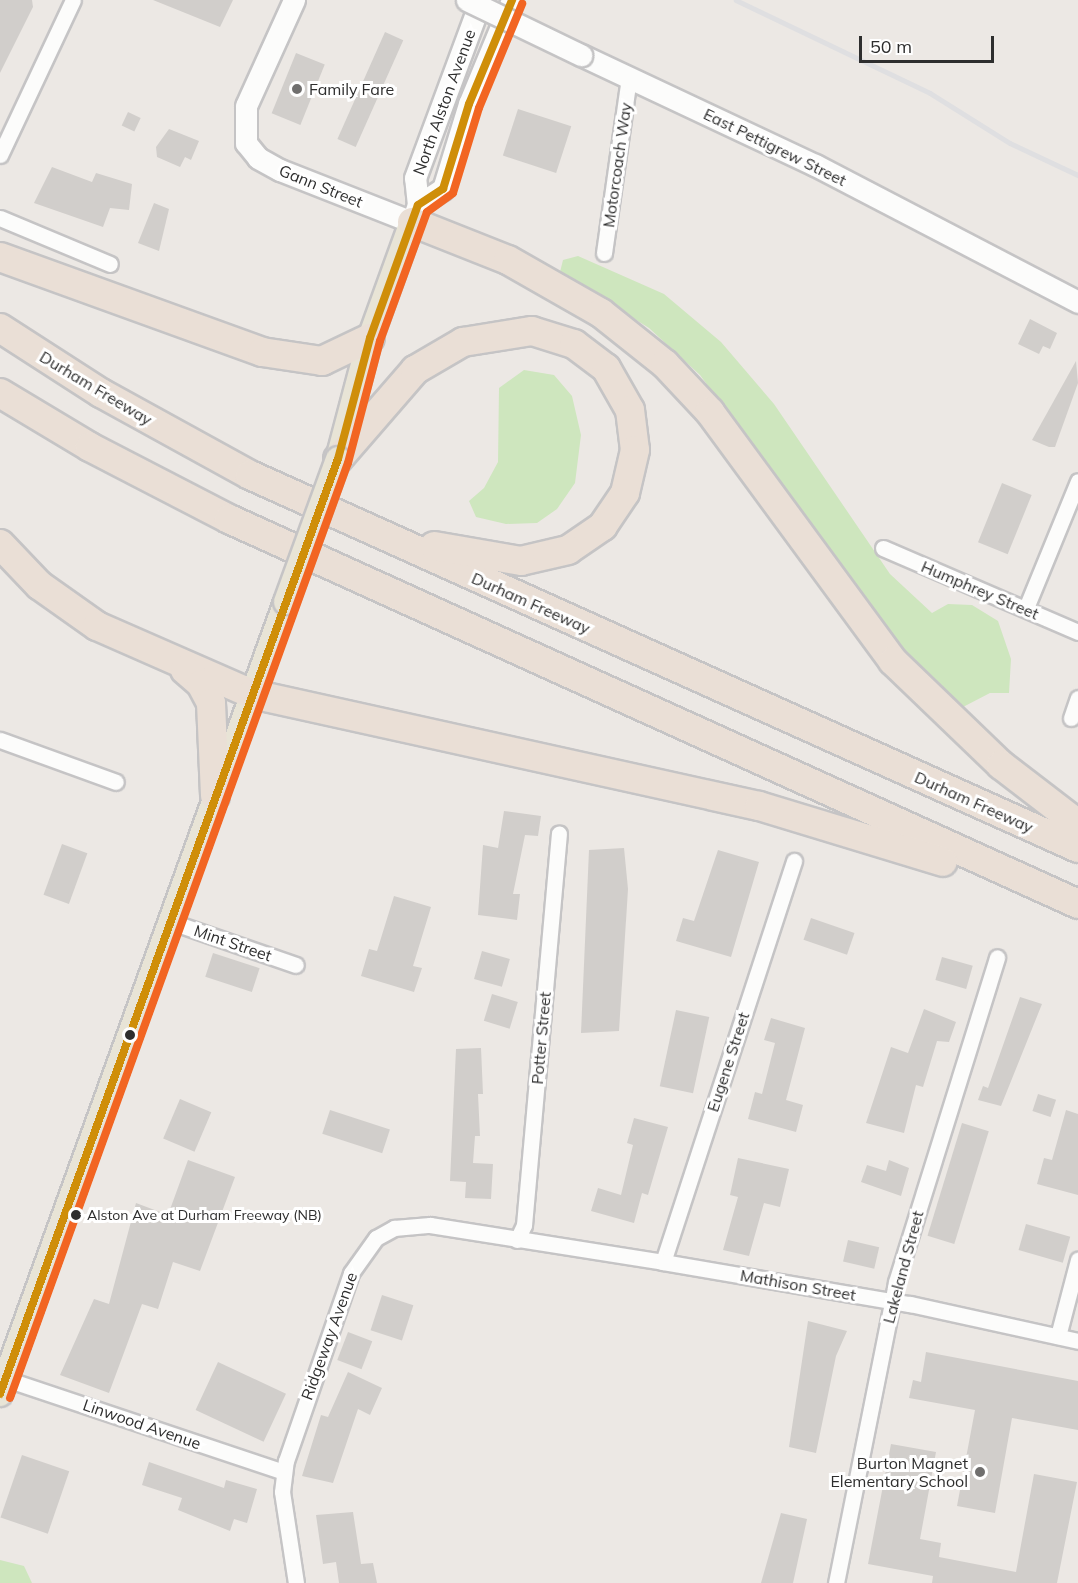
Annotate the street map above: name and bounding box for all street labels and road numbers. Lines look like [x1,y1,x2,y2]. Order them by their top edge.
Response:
street label: North Alston Avenue [409,26,479,178]
street label: Motorcoach Way [599,101,635,229]
street label: East Pettigrew Street [701,104,849,190]
street label: Gann Street [276,161,366,211]
street label: Durham Freeway [36,347,156,429]
street label: Humphrey Street [918,557,1042,623]
street label: Durham Freeway [469,568,593,638]
street label: Durham Freeway [912,767,1036,837]
street label: Mint Street [192,921,274,965]
street label: Potter Street [527,991,555,1085]
street label: Eugene Street [703,1010,753,1114]
street label: Lakeland Street [879,1209,927,1325]
street label: Mathison Street [739,1265,857,1305]
street label: Ridgeway Avenue [297,1270,361,1402]
street label: Linwood Avenue [81,1395,203,1453]

